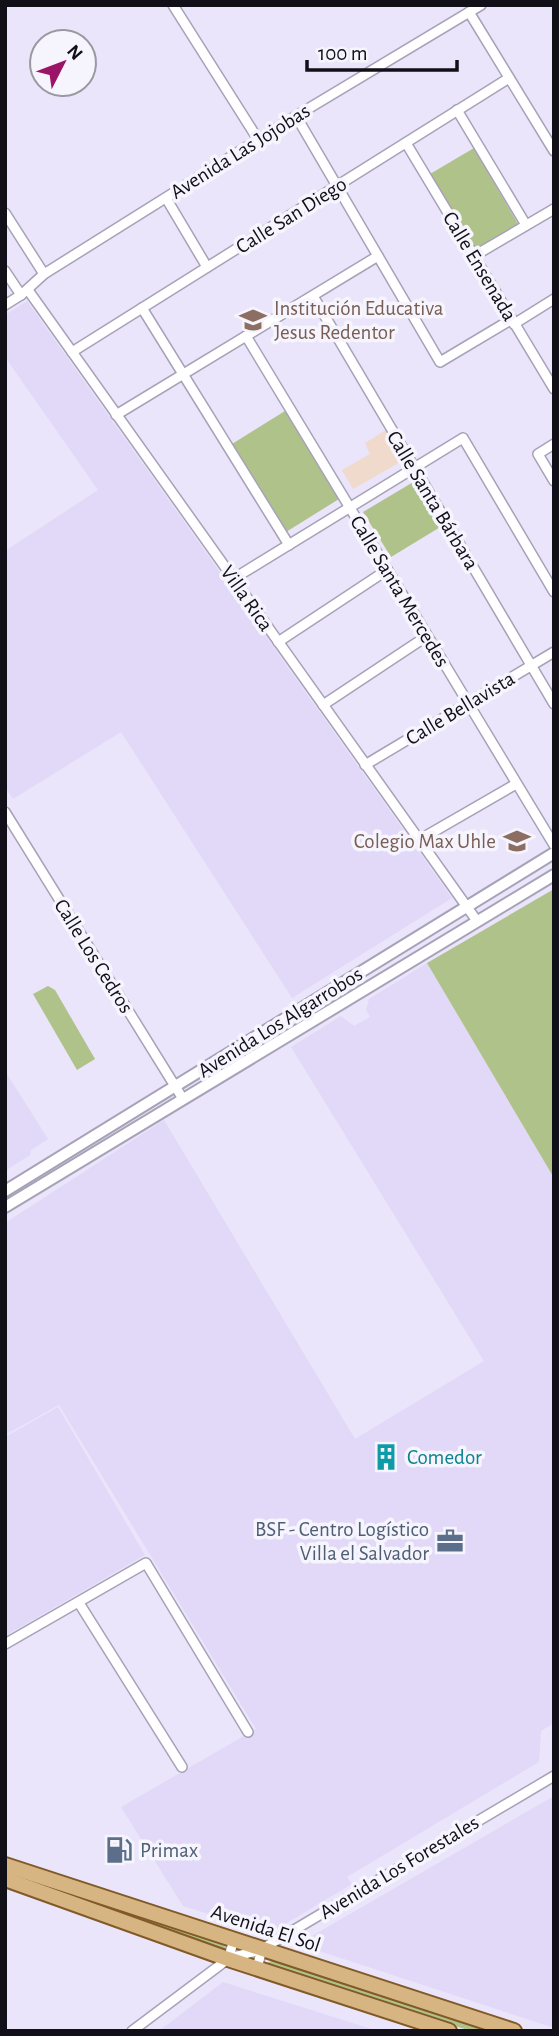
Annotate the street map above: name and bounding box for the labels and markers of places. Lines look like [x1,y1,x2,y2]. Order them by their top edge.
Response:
place label: Institución Educativa Jesus Redentor [274,298,444,343]
school or university icon: Institución Educativa Jesus Redentor [238,305,268,335]
school or university icon: Colegio Max Uhle [502,826,532,856]
place label: Colegio Max Uhle [354,831,496,852]
building icon: Comedor [371,1442,401,1472]
place label: Comedor [407,1447,482,1468]
place label: BSF - Centro Logístico Villa el Salvador [255,1519,429,1564]
office icon: BSF - Centro Logístico Villa el Salvador [435,1526,465,1556]
fuel station icon: Primax [104,1835,134,1865]
place label: Primax [140,1840,198,1861]

